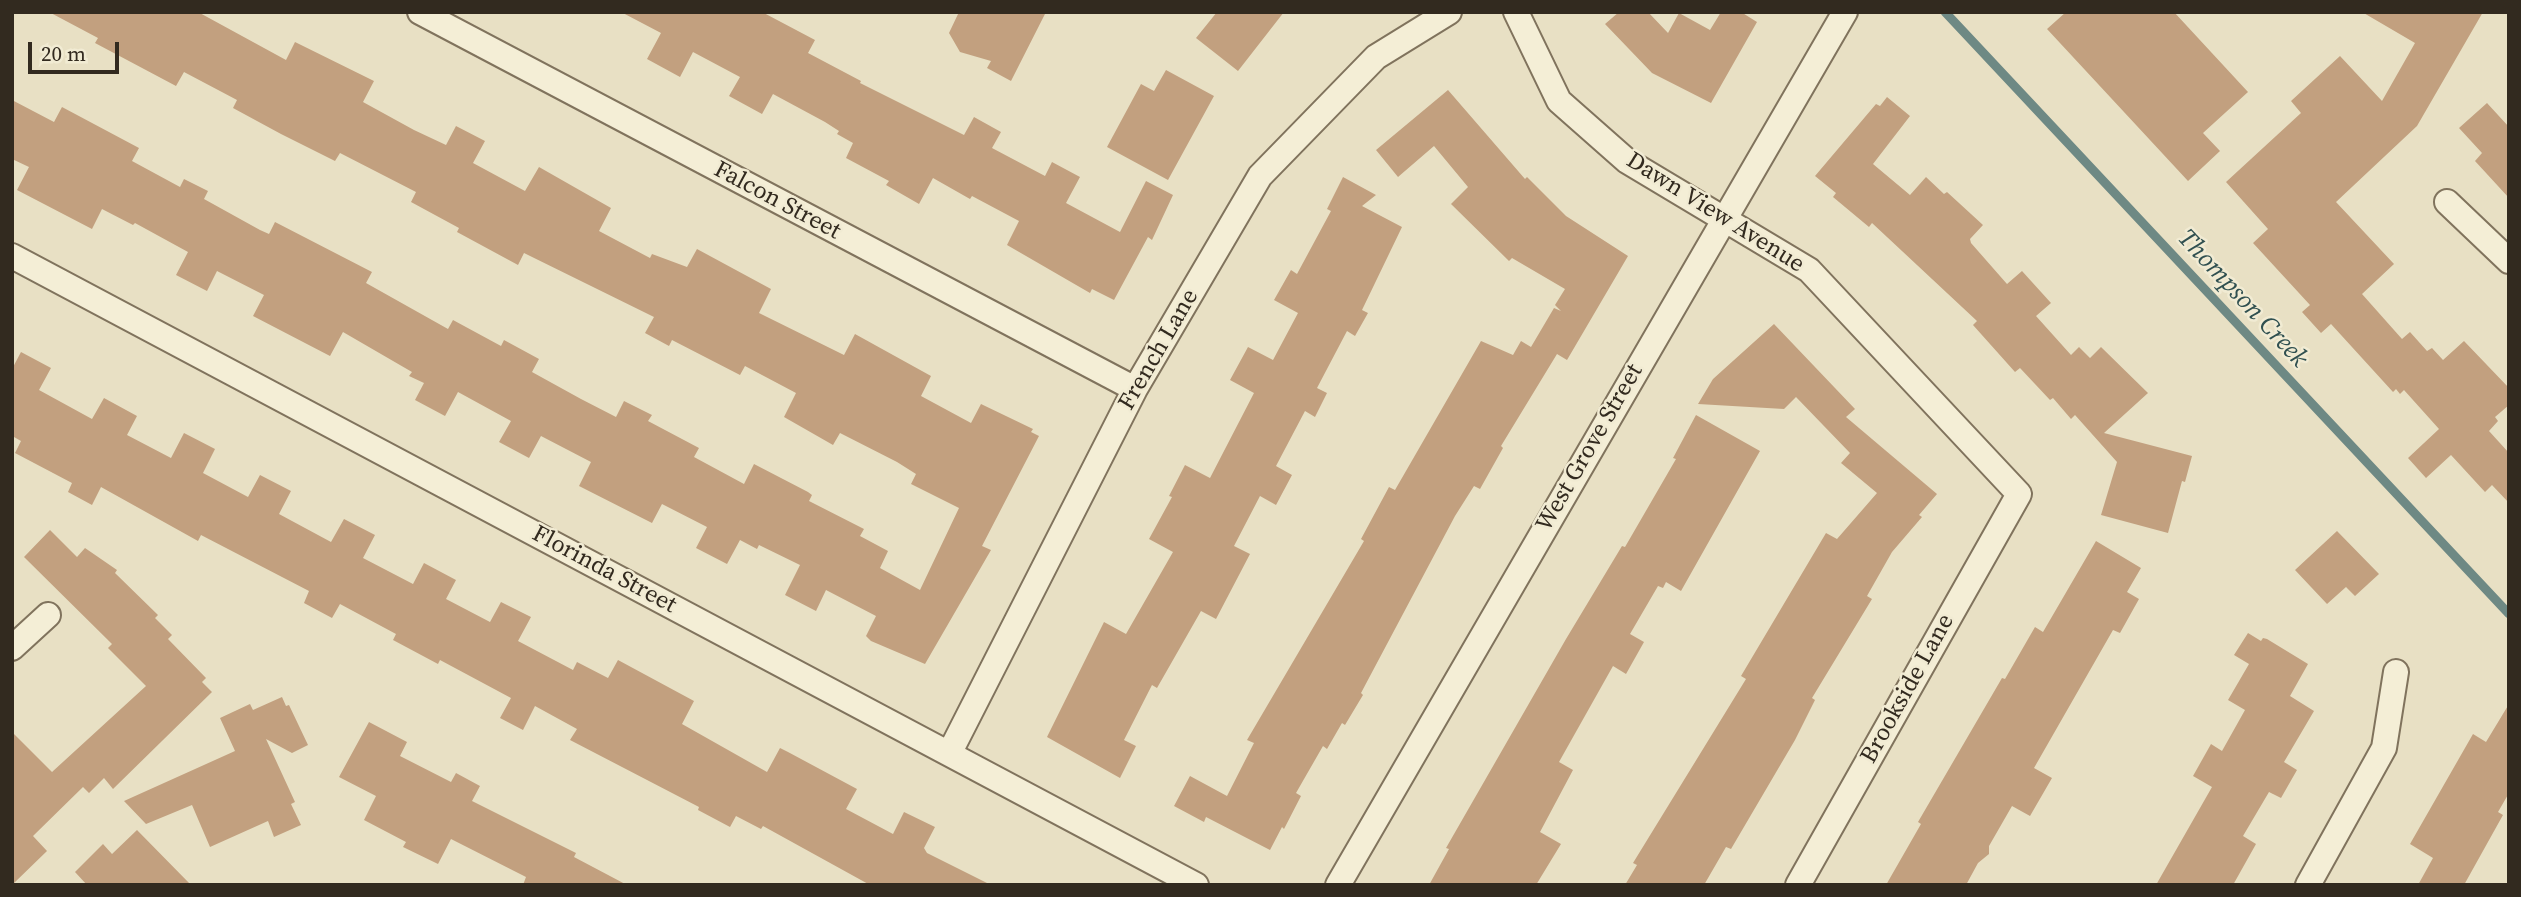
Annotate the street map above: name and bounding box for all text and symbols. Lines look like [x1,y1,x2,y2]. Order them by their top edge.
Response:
scale bar [32,28,122,72]
text: 20 m [41,39,86,68]
street label: Dawn View Avenue [1621,147,1809,279]
street label: Falcon Street [709,156,845,246]
water label: Thompson Creek [2170,224,2314,374]
street label: French Lane [1113,284,1205,416]
street label: West Grove Street [1530,359,1650,537]
street label: Florinda Street [527,520,681,620]
street label: Brookside Lane [1855,609,1961,769]

